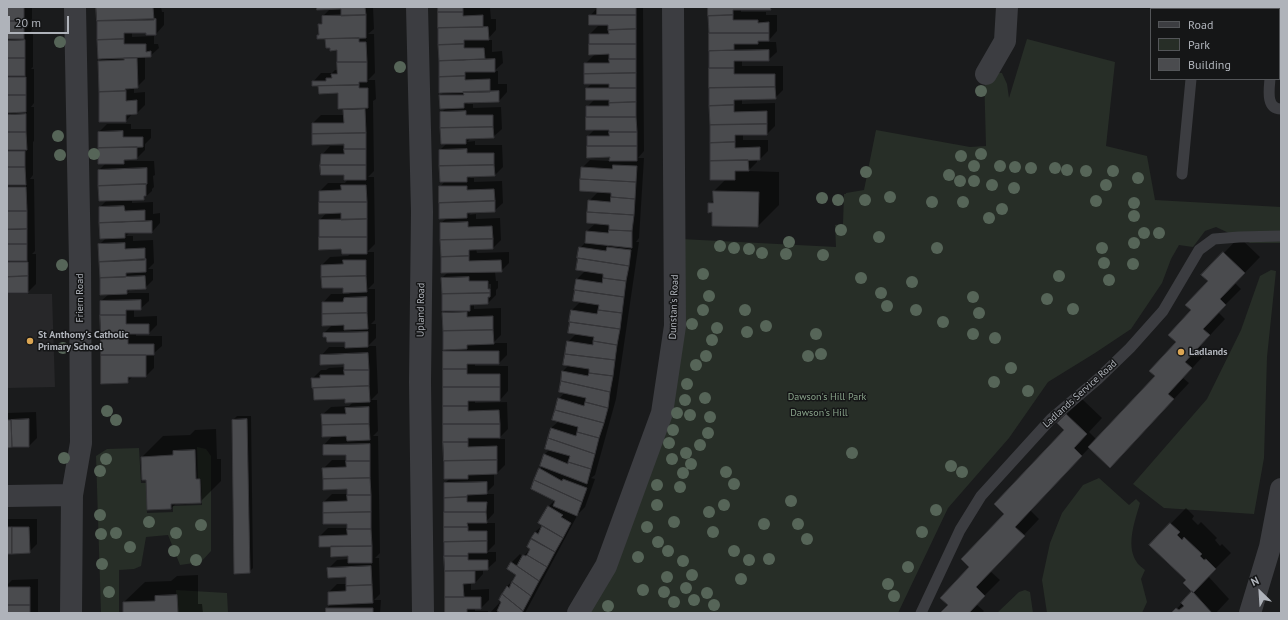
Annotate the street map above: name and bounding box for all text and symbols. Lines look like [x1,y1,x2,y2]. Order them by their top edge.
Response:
scale bar [10,8,71,34]
legend [1150,8,1280,80]
text: 20 m [15,15,41,30]
text: Road [1188,17,1213,32]
text: Park [1188,37,1210,52]
text: Building [1188,57,1231,72]
street label: Friern Road [74,273,86,323]
street label: Dunstan's Road [667,274,681,340]
street label: Upland Road [415,283,427,337]
place label: St Anthony's Catholic Primary School [38,329,129,352]
marker: St Anthony's Catholic Primary School [25,336,35,346]
place label: Ladlands [1189,346,1227,358]
marker: Ladlands [1176,347,1186,357]
street label: Ladlands Service Road [1041,358,1119,430]
park label: Dawson's Hill Park [788,391,866,403]
park label: Dawson's Hill [790,407,848,419]
north arrow [1240,572,1280,612]
text: N [1249,573,1261,589]

